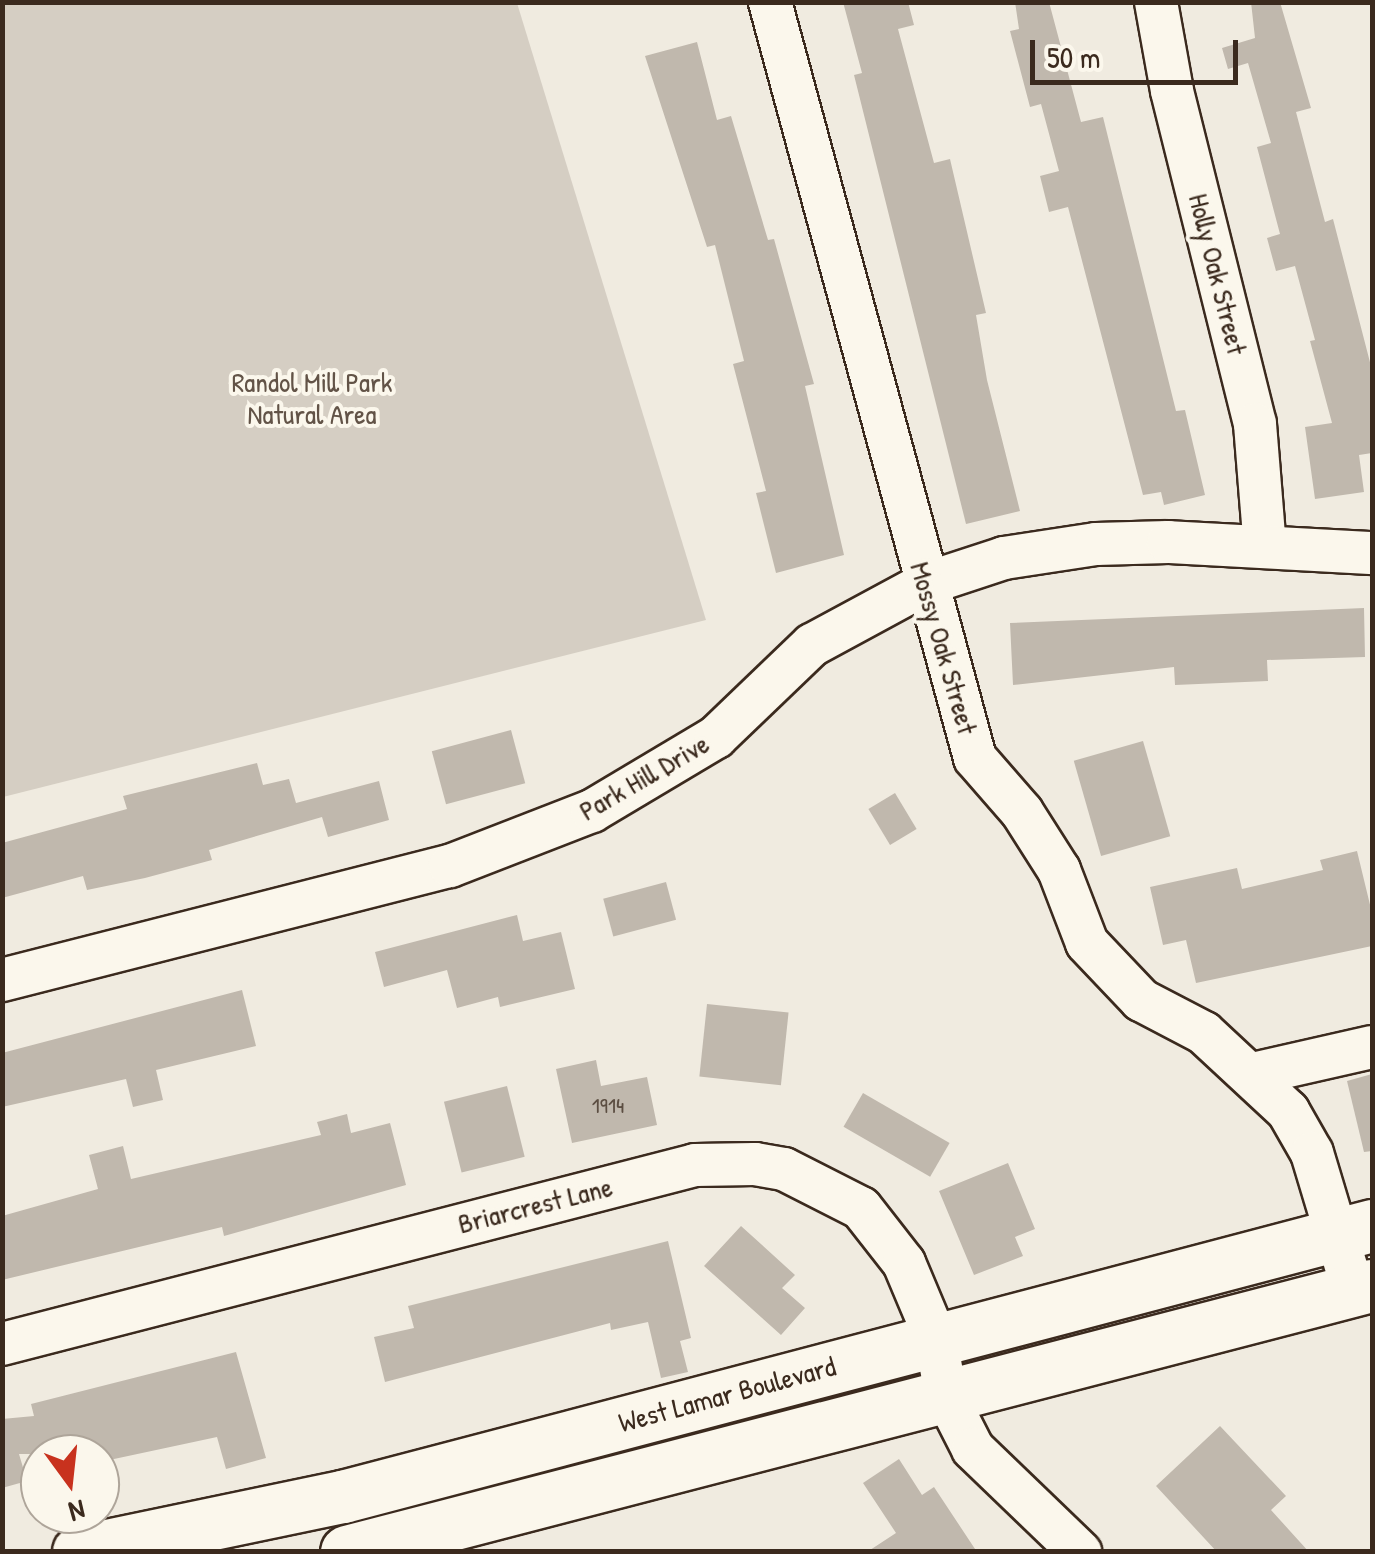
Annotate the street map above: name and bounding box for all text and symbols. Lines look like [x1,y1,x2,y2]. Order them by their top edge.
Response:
scale bar [1035,20,1242,82]
text: 50 m [1047,37,1100,77]
street label: Holly Oak Street [1182,190,1254,358]
park label: Randol Mill Park Natural Area [232,365,392,431]
street label: Mossy Oak Street [903,558,985,738]
street label: Park Hill Drive [573,726,715,828]
house number: 1914 [592,1093,624,1119]
street label: Briarcrest Lane [454,1170,616,1240]
street label: West Lamar Boulevard [615,1349,839,1439]
north arrow [20,1434,120,1534]
text: N [65,1491,89,1531]

